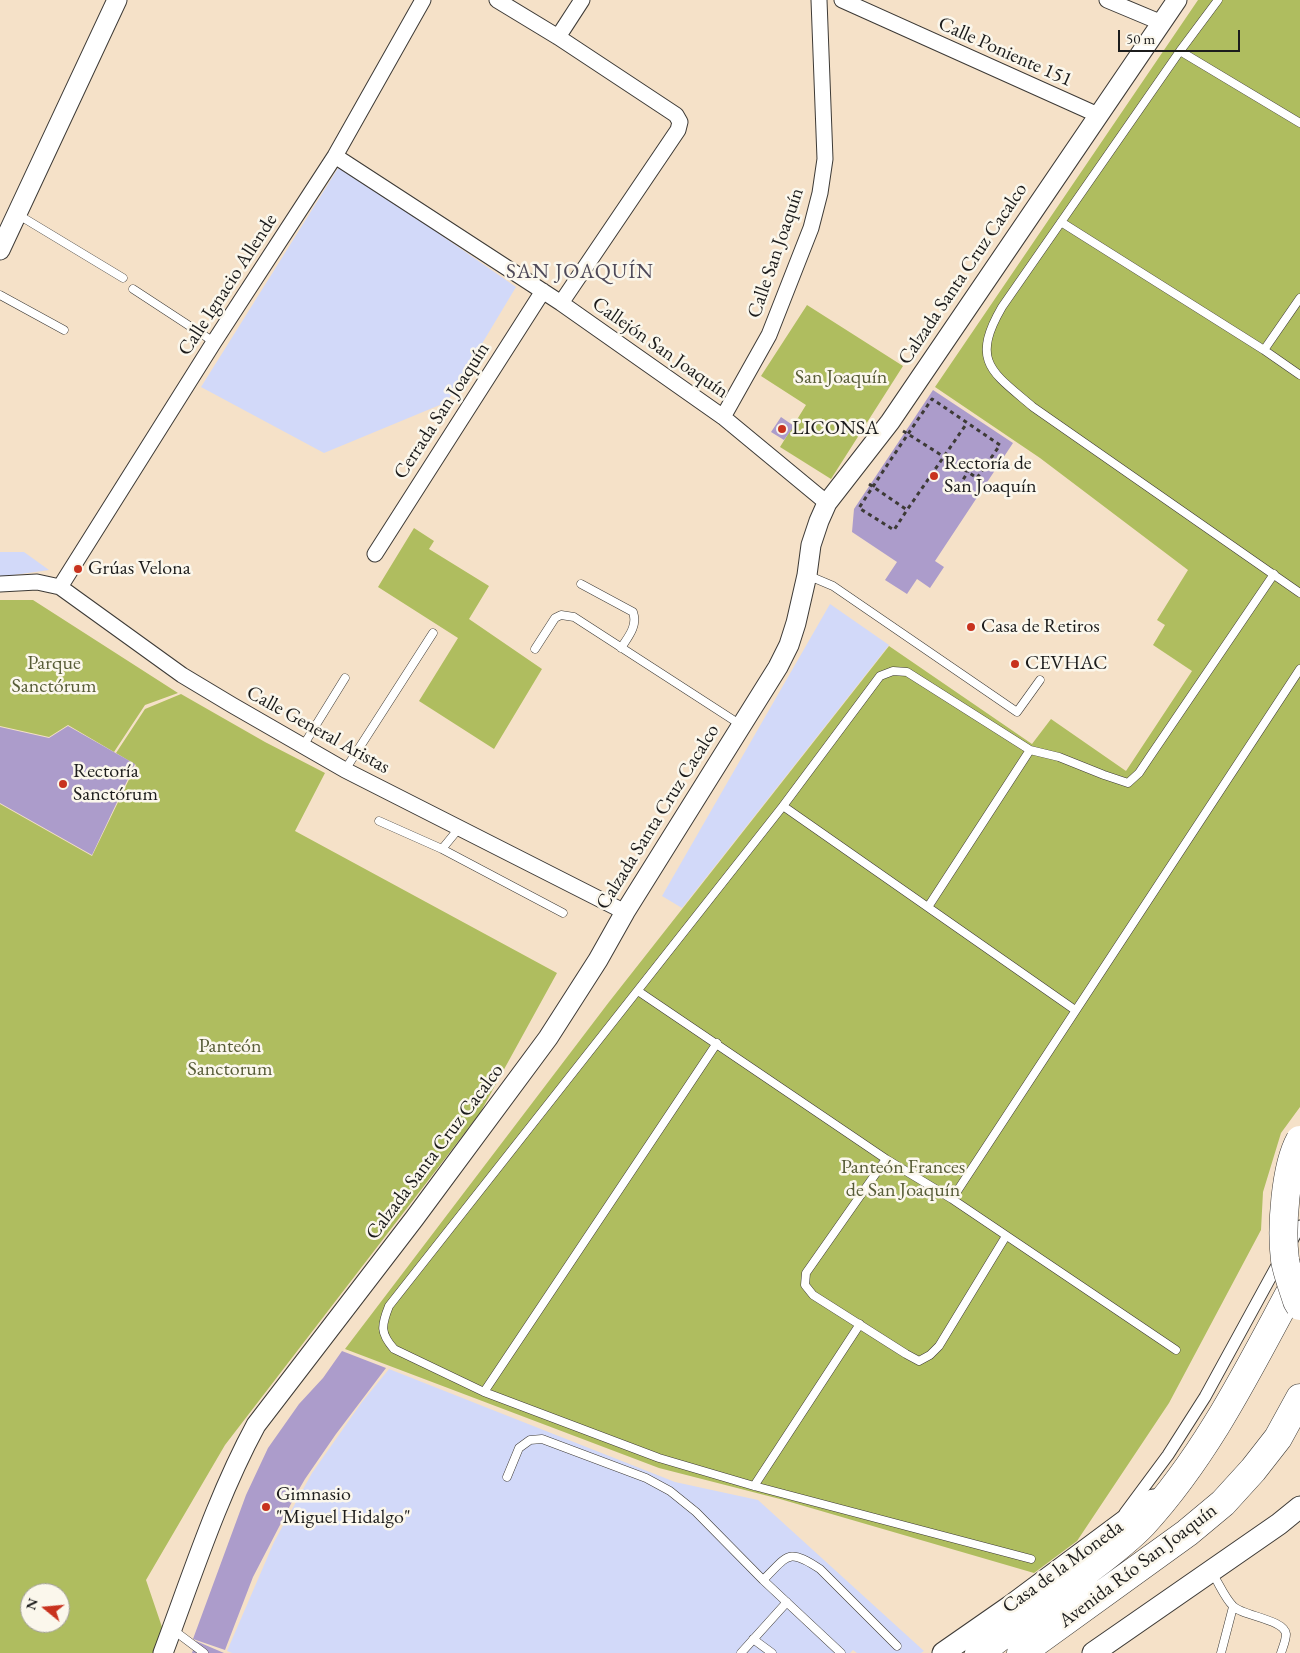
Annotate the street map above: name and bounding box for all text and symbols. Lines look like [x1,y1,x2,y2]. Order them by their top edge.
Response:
street label: Calle Poniente 151 [934,12,1076,92]
scale bar [1120,20,1242,52]
text: 50 m [1126,29,1155,48]
street label: Calzada Santa Cruz Cacalco [893,179,1033,369]
street label: Calle San Joaquín [742,185,810,321]
street label: Calle Ignacio Allende [173,210,283,360]
district label: SAN JOAQUÍN [505,259,655,285]
street label: Callejón San Joaquín [587,292,733,404]
street label: Cerrada San Joaquín [389,338,495,484]
park label: San Joaquín [795,366,887,390]
place label: LICONSA [792,417,879,441]
marker: LICONSA [776,423,788,435]
place label: Rectoría de San Joaquín [944,452,1037,499]
marker: Rectoría de San Joaquín [928,470,940,482]
place label: Grúas Velona [88,557,191,581]
marker: Grúas Velona [72,563,84,575]
place label: Casa de Retiros [981,615,1100,639]
marker: Casa de Retiros [965,621,977,633]
park label: Parque Sanctórum [12,652,96,699]
place label: CEVHAC [1025,652,1108,676]
marker: CEVHAC [1009,658,1021,670]
street label: Calle General Aristas [242,681,394,779]
street label: Calzada Santa Cruz Cacalco [591,720,725,914]
place label: Rectoría Sanctórum [73,760,158,807]
marker: Rectoría Sanctórum [57,778,69,790]
park label: Panteón Sanctorum [188,1035,272,1082]
street label: Calzada Santa Cruz Cacalco [361,1059,509,1245]
park label: Panteón Frances de San Joaquín [841,1156,965,1203]
place label: Gimnasio "Miguel Hidalgo" [276,1483,411,1530]
street label: Avenida Río San Joaquín [1054,1499,1222,1633]
marker: Gimnasio "Miguel Hidalgo" [260,1501,272,1513]
street label: Casa de la Moneda [998,1515,1128,1619]
north arrow [20,1583,70,1633]
text: N [21,1596,42,1612]

